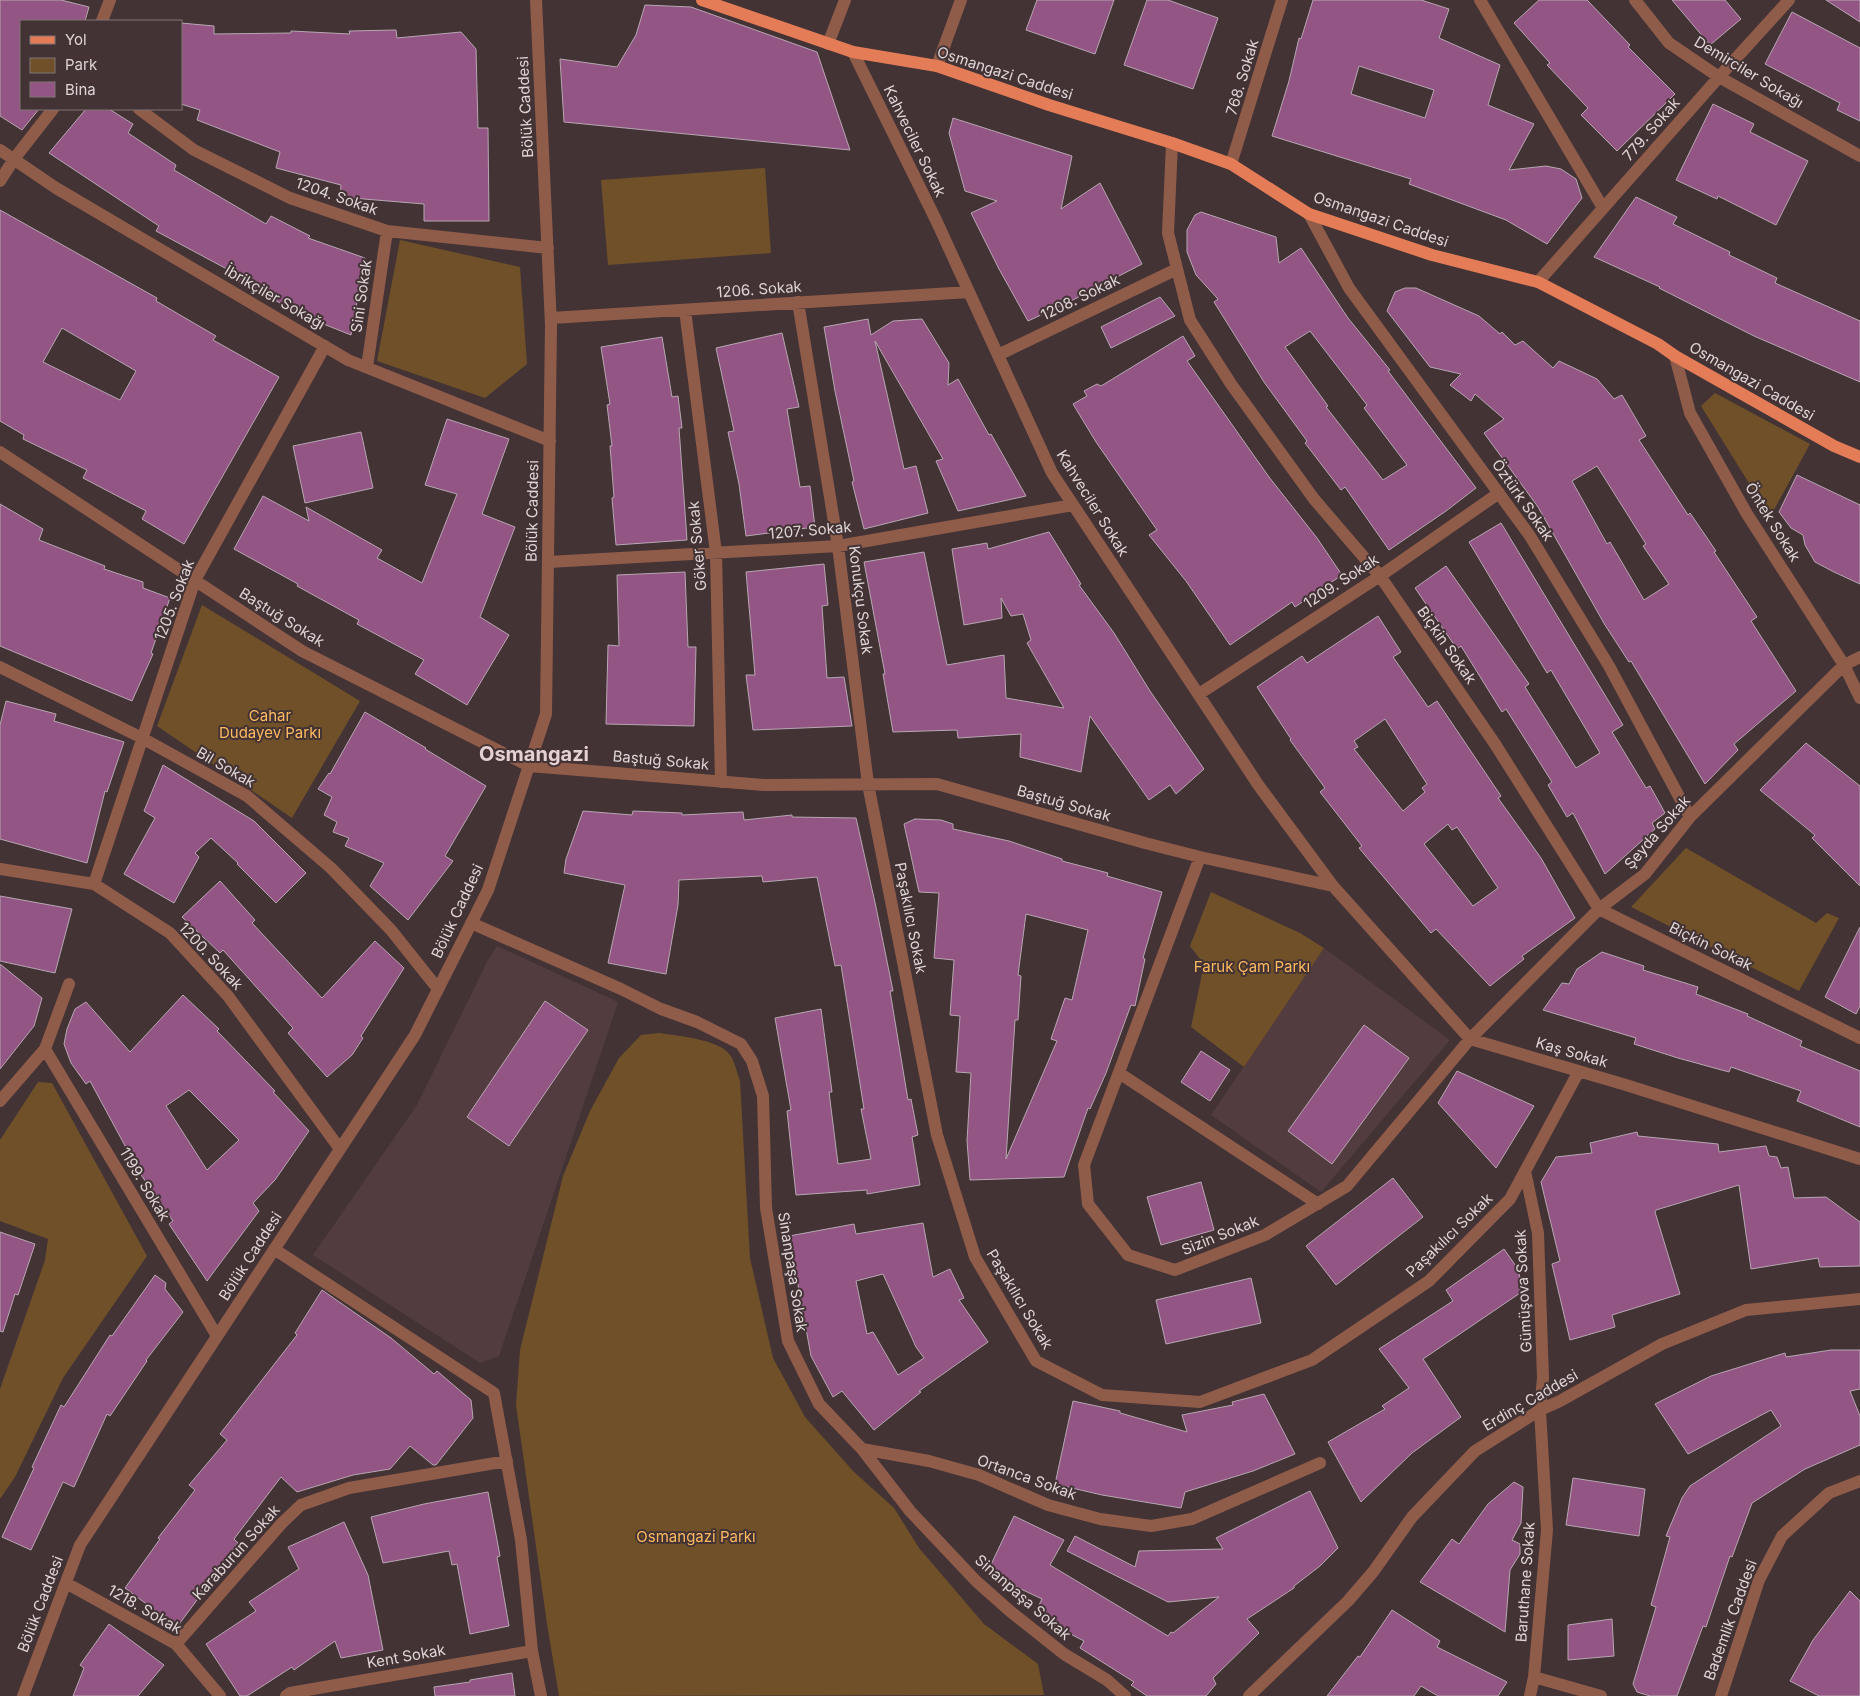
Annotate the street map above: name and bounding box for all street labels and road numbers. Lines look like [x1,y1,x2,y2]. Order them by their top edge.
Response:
street label: Demirciler Sokağı [1691,32,1807,112]
street label: 768. Sokak [1221,36,1263,117]
street label: Osmangazi Caddesi [935,42,1075,104]
street label: Bölük Caddesi [513,56,537,158]
street label: Kahveciler Sokak [880,82,951,201]
street label: 779. Sokak [1618,93,1684,165]
street label: 1204. Sokak [293,173,381,219]
street label: Osmangazi Caddesi [1311,187,1451,251]
street label: Sini Sokak [346,258,376,334]
street label: İbrikçiler Sokağı [221,260,329,334]
street label: 1208. Sokak [1037,269,1123,324]
street label: 1206. Sokak [716,276,803,301]
street label: Osmangazi Caddesi [1686,337,1818,425]
street label: Kahveciler Sokak [1053,446,1134,560]
street label: Öztürk Sokak [1488,455,1559,545]
street label: Bölük Caddesi [522,460,542,562]
street label: Öntek Sokak [1741,479,1805,566]
street label: Göker Sokak [684,499,710,592]
street label: 1207. Sokak [768,517,853,543]
street label: Konukçu Sokak [845,545,877,656]
street label: 1209. Sokak [1300,549,1383,612]
street label: 1205. Sokak [150,556,198,643]
street label: Baştuğ Sokak [236,583,329,651]
street label: Biçkin Sokak [1413,602,1481,688]
street label: Bil Sokak [193,743,259,792]
street label: Baştuğ Sokak [612,746,711,774]
street label: Baştuğ Sokak [1015,781,1114,826]
street label: Şeyda Sokak [1620,791,1695,873]
street label: Bölük Caddesi [427,861,487,961]
street label: Paşakılıcı Sokak [891,861,931,976]
street label: 1200. Sokak [175,918,248,994]
street label: Biçkin Sokak [1666,918,1757,975]
street label: Kaş Sokak [1534,1033,1611,1072]
street label: 1199. Sokak [116,1144,175,1225]
street label: Paşakılıcı Sokak [1402,1188,1497,1281]
street label: Bölük Caddesi [214,1208,286,1304]
street label: Sinanpaşa Sokak [774,1211,812,1334]
street label: Sizin Sokak [1179,1211,1262,1259]
street label: Gümüşova Sokak [1510,1228,1536,1353]
street label: Paşakılıcı Sokak [983,1246,1058,1353]
street label: Erdinç Caddesi [1479,1365,1581,1435]
street label: Ortanca Sokak [975,1450,1080,1504]
street label: Karaburun Sokak [188,1500,284,1604]
street label: Baruthane Sokak [1511,1521,1539,1643]
street label: Sinanpaşa Sokak [971,1550,1076,1644]
street label: Bölük Caddesi [13,1553,67,1655]
street label: Bademlik Caddesi [1699,1557,1761,1683]
street label: 1218. Sokak [105,1580,186,1638]
street label: Kent Sokak [365,1640,448,1672]

